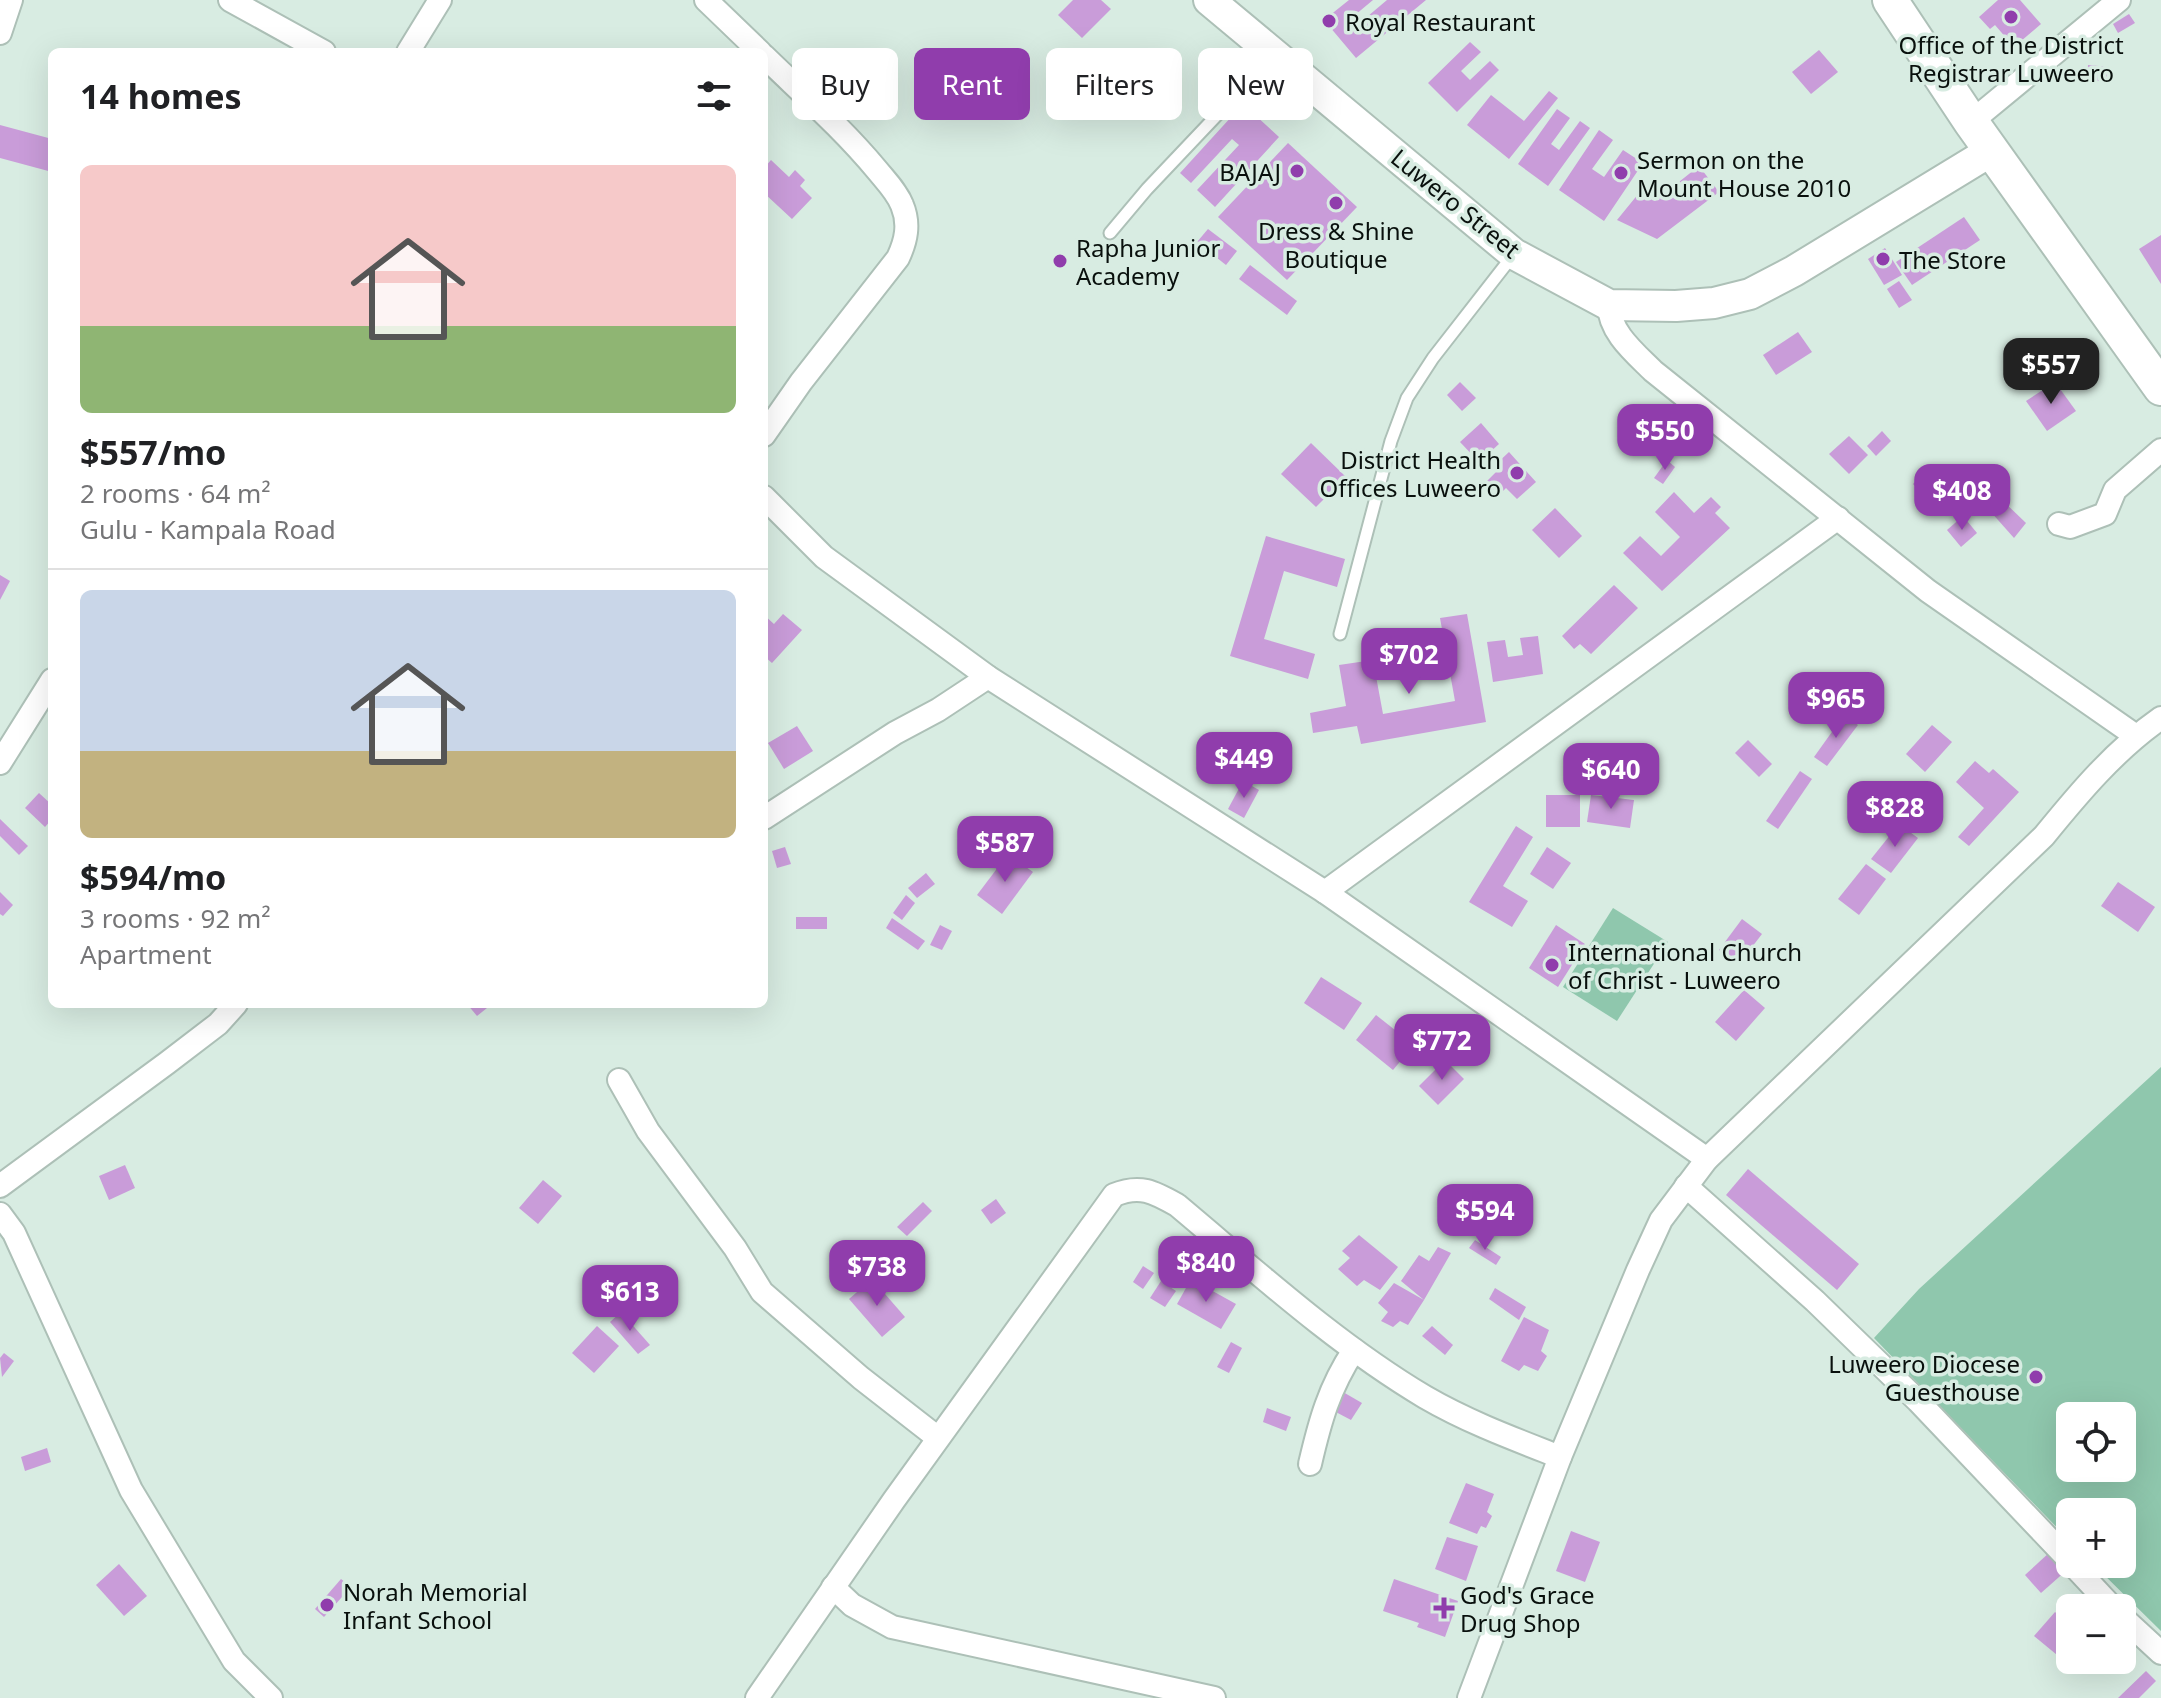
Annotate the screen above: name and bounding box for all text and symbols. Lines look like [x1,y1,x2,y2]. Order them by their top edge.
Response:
place label: Royal Restaurant [1345,5,1536,38]
marker: Office of the District Registrar Luweero [2002,8,2020,26]
marker: Royal Restaurant [1320,12,1338,30]
place label: Office of the District Registrar Luweero [1898,28,2124,89]
chip: Buy [792,48,898,120]
chip: Rent [914,48,1030,120]
chip: Filters [1046,48,1182,120]
chip: New [1198,48,1313,120]
text: 14 homes [80,73,242,119]
icon: filters [692,74,736,118]
street label: Luwero Street [1385,141,1528,265]
place label: Sermon on the Mount House 2010 [1637,143,1851,204]
place label: BAJAJ [1219,155,1281,188]
marker: BAJAJ [1288,162,1306,180]
marker: Sermon on the Mount House 2010 [1612,164,1630,182]
marker: Dress & Shine Boutique [1327,194,1345,212]
place label: Dress & Shine Boutique [1258,214,1414,275]
icon: home [336,217,480,361]
place label: Rapha Junior Academy [1076,231,1221,292]
place label: The Store [1899,243,2006,276]
marker: The Store [1874,250,1892,268]
marker: Rapha Junior Academy [1051,252,1069,270]
pin: $557 [2004,338,2098,406]
text: $557 [2021,346,2081,382]
pin: $550 [1618,404,1712,472]
text: $550 [1635,412,1695,448]
text: $557/mo [80,429,226,475]
place label: District Health Offices Luweero [1319,443,1501,504]
marker: District Health Offices Luweero [1508,464,1526,482]
pin: $408 [1915,464,2009,532]
text: $408 [1932,472,1992,508]
text: 2 rooms · 64 m² [80,475,270,511]
text: Gulu - Kampala Road [80,511,336,547]
pin: $702 [1362,628,1456,696]
text: $702 [1379,636,1439,672]
icon: home [336,642,480,786]
pin: $965 [1789,672,1883,740]
text: $965 [1806,680,1866,716]
pin: $449 [1197,732,1291,800]
text: $449 [1214,740,1274,776]
pin: $640 [1564,743,1658,811]
text: $640 [1581,751,1641,787]
pin: $828 [1848,781,1942,849]
text: $828 [1865,789,1925,825]
pin: $587 [958,816,1052,884]
text: $587 [975,824,1035,860]
text: $594/mo [80,854,226,900]
text: 3 rooms · 92 m² [80,900,270,936]
place label: International Church of Christ - Luweero [1568,935,1802,996]
text: Apartment [80,936,212,972]
marker: International Church of Christ - Luweero [1543,956,1561,974]
pin: $772 [1395,1014,1489,1082]
text: $772 [1412,1022,1472,1058]
pin: $594 [1438,1184,1532,1252]
text: $594 [1455,1192,1515,1228]
pin: $840 [1159,1236,1253,1304]
pin: $738 [830,1240,924,1308]
text: $840 [1176,1244,1236,1280]
text: $738 [847,1248,907,1284]
pin: $613 [583,1265,677,1333]
text: $613 [600,1273,660,1309]
place label: Luweero Diocese Guesthouse [1828,1347,2020,1408]
marker: Luweero Diocese Guesthouse [2027,1368,2045,1386]
map controls [2056,1402,2136,1674]
button: locate [2056,1402,2136,1482]
button: + [2056,1498,2136,1578]
place label: Norah Memorial Infant School [343,1575,528,1636]
place label: God's Grace Drug Shop [1460,1578,1595,1639]
button: − [2056,1594,2136,1674]
marker: Norah Memorial Infant School [318,1596,336,1614]
marker: God's Grace Drug Shop [1435,1599,1453,1617]

